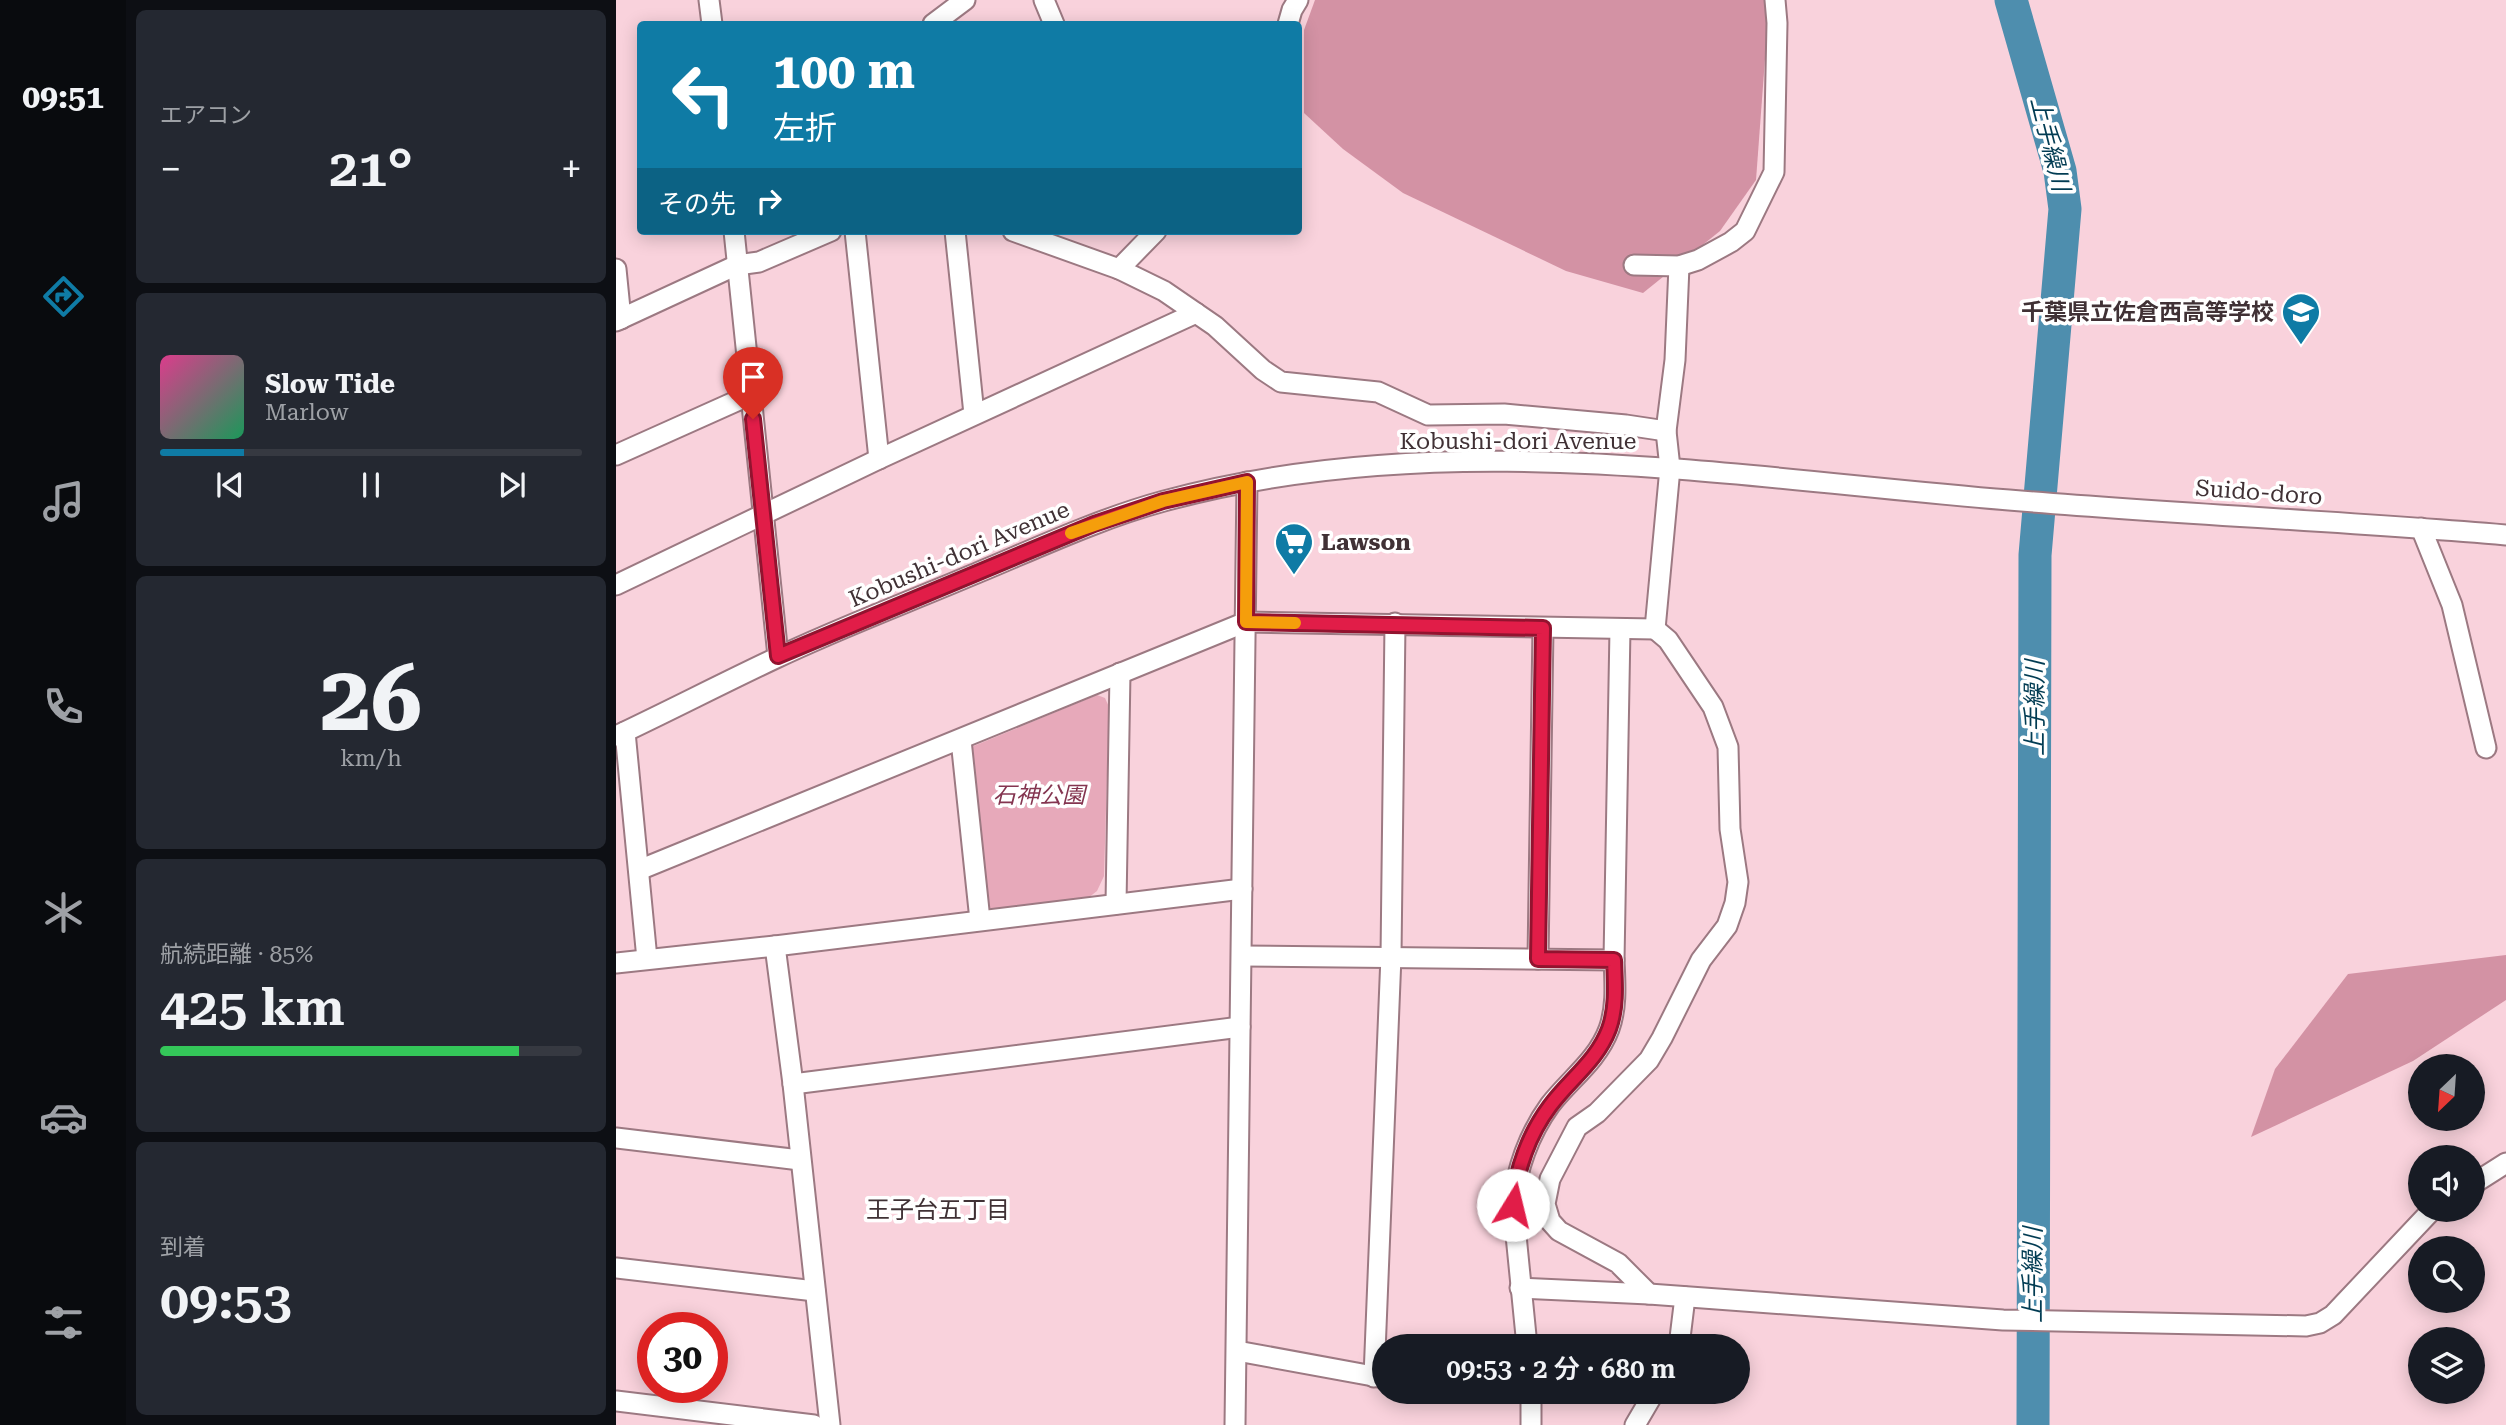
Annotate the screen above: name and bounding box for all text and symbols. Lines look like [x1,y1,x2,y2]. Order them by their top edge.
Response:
text: 100 m [773,43,915,100]
icon: left [658,49,749,140]
text: 09:51 [22,78,104,116]
water label: 上手繰川 [2025,94,2076,197]
text: エアコン [160,102,252,129]
text: 左折 [773,109,837,147]
text: 21° [329,138,413,199]
text: − [160,147,181,191]
text: + [561,147,582,191]
icon: right [750,182,788,220]
text: その先 [658,189,736,219]
icon: directions [39,272,88,321]
school or university icon: 千葉県立佐倉西高等学校 [2280,291,2322,346]
place label: 千葉県立佐倉西高等学校 [2021,299,2274,326]
pin [723,347,783,419]
icon: arrive [734,358,772,396]
text: Slow Tide [265,369,395,399]
text: Marlow [265,399,348,426]
street label: Kobushi-dori Avenue [1400,428,1636,455]
icon: previous [211,466,249,504]
icon: pause [352,466,390,504]
icon: next [493,466,531,504]
street label: Suido-doro [2195,475,2323,510]
icon: music [39,477,88,526]
street label: Kobushi-dori Avenue [845,496,1073,613]
supermarket icon: Lawson [1273,521,1315,576]
place label: Lawson [1321,529,1411,556]
text: 26 [320,646,422,752]
water label: 上手繰川 [2021,657,2049,756]
icon: phone [39,682,88,731]
text: km/h [340,745,402,772]
park label: 石神公園 [993,782,1088,809]
icon: climate [39,888,88,937]
text: 航続距離 · 85% [160,941,313,968]
text: 425 km [160,977,345,1038]
north arrow [2408,1054,2485,1130]
map controls [2408,1054,2485,1404]
icon: car [39,1093,88,1142]
button: sound [2408,1145,2485,1222]
position arrow [1476,1168,1550,1242]
district label: 王子台五丁目 [866,1196,1010,1224]
water label: 上手繰川 [2019,1224,2047,1323]
text: 到着 [160,1234,206,1261]
button: search [2408,1236,2485,1313]
text: 09:53 [160,1270,292,1331]
icon: filters [39,1298,88,1347]
speed limit sign: 30 [637,1312,728,1403]
button: layers [2408,1327,2485,1404]
text: 09:53 · 2 分 · 680 m [1446,1354,1676,1384]

